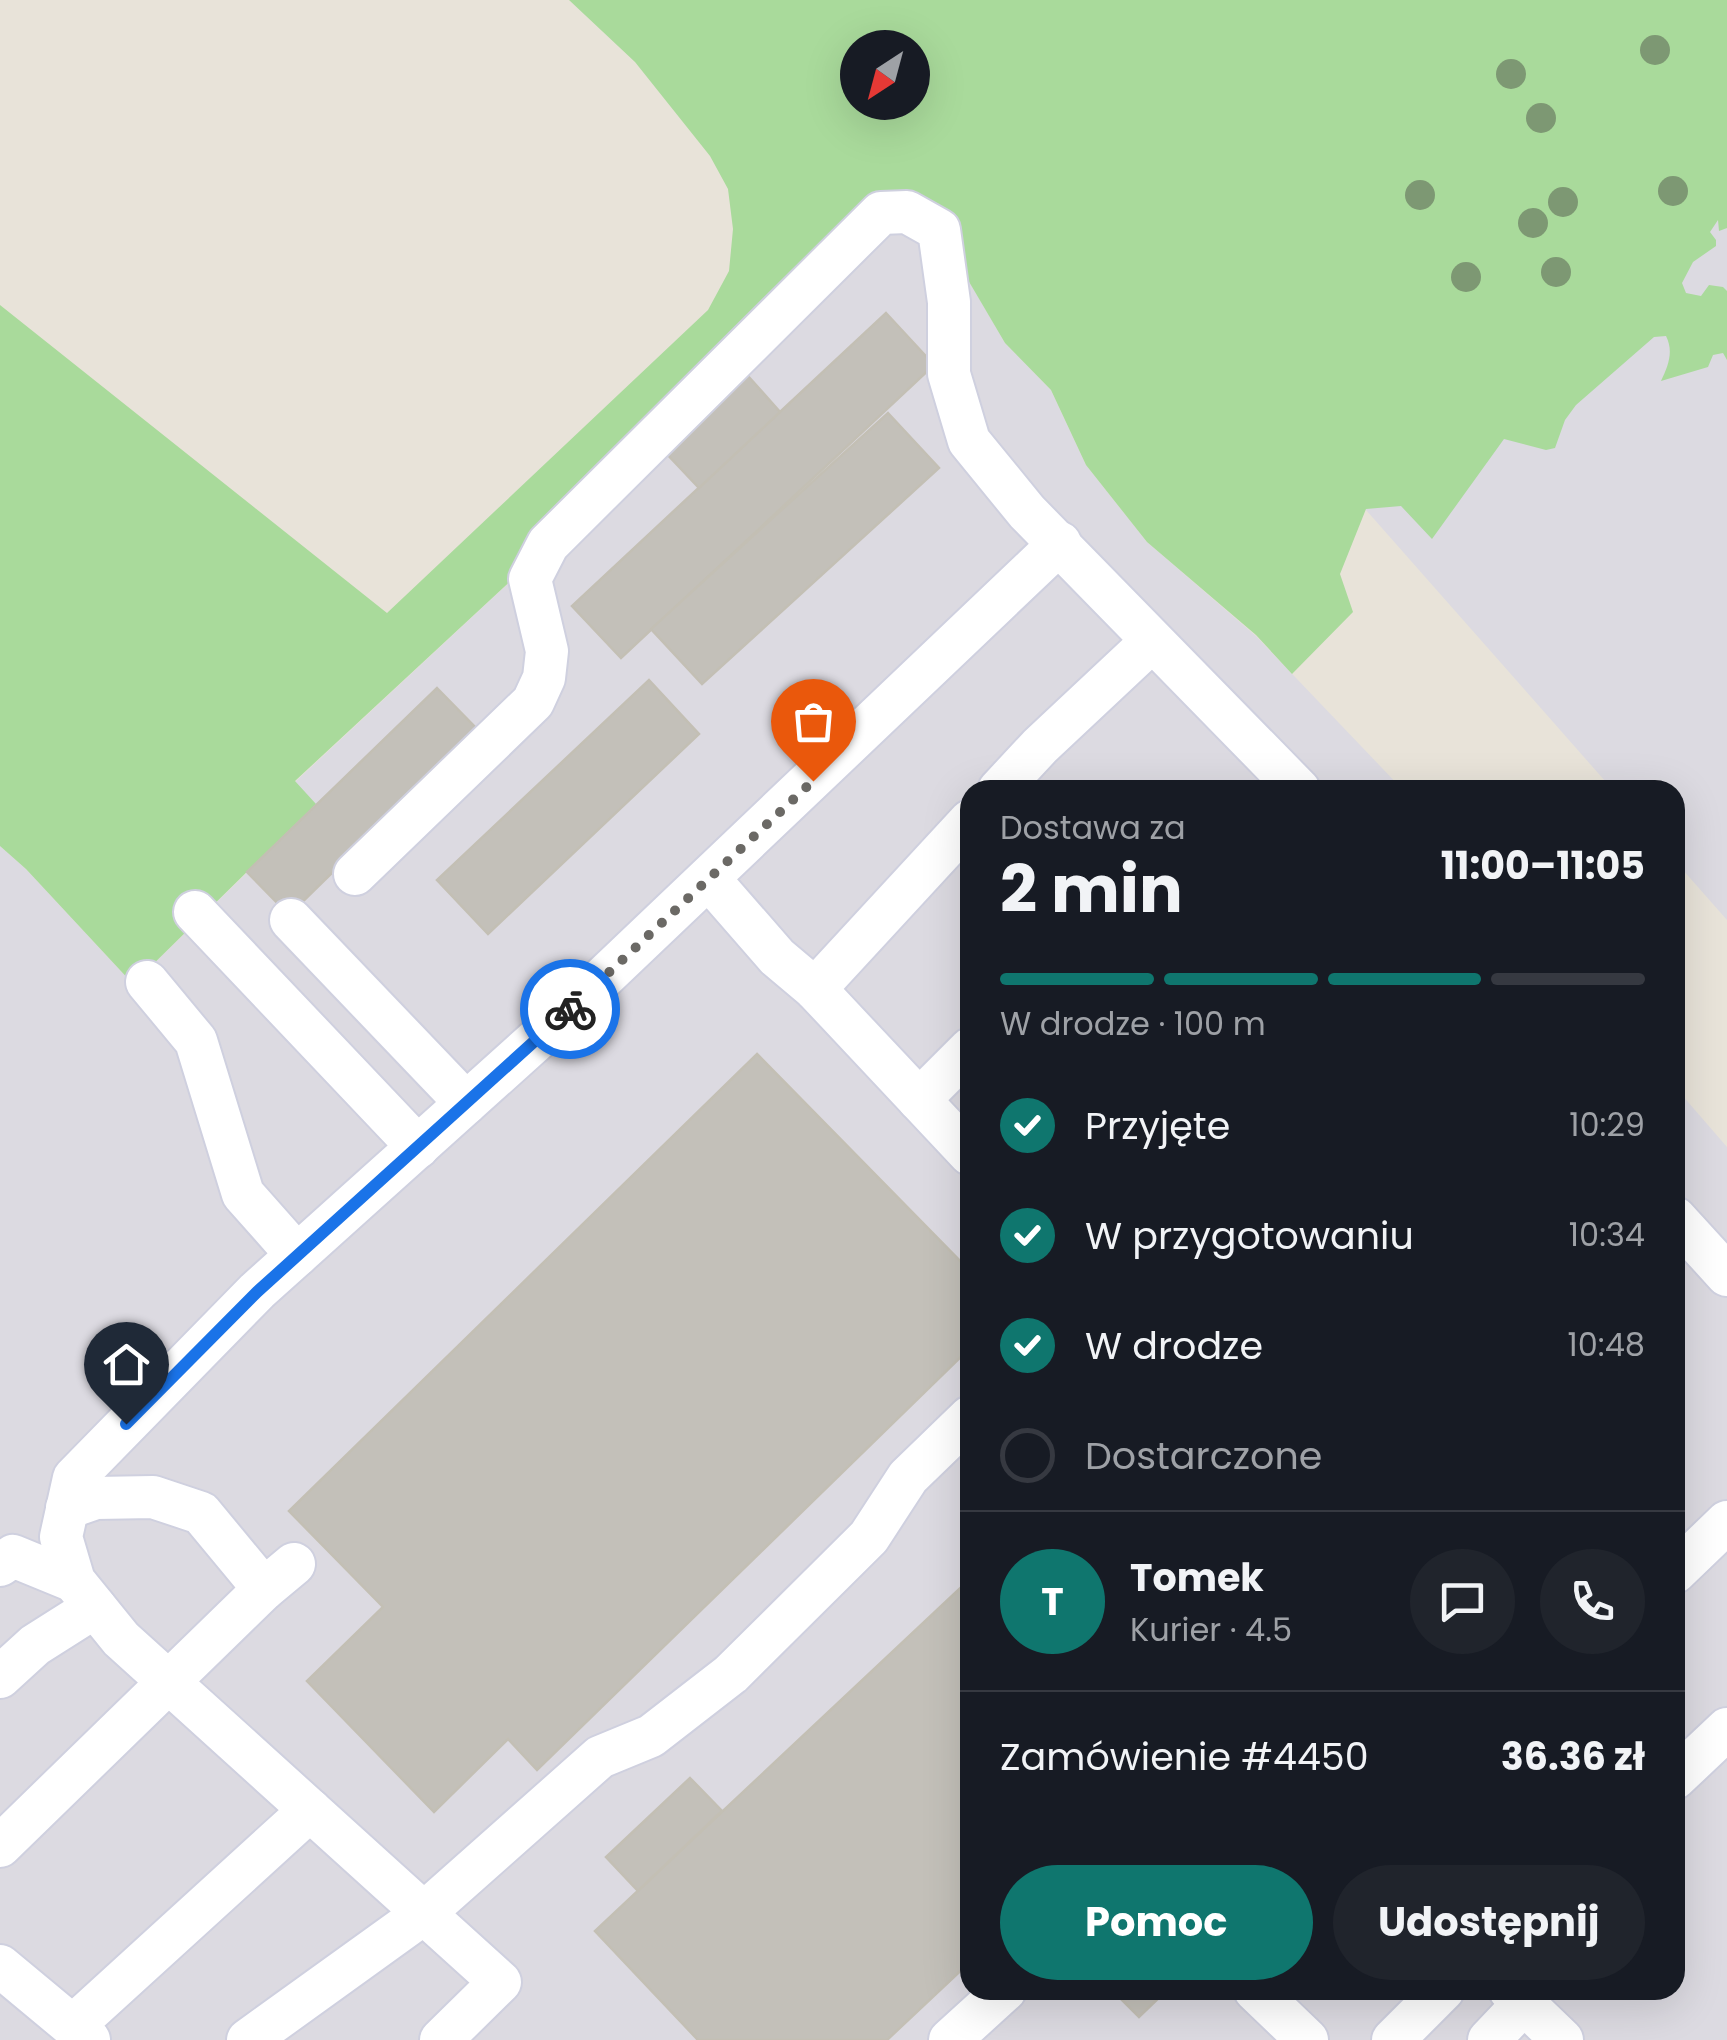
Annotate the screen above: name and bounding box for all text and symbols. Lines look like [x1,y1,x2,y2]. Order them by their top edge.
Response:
north arrow [840,30,930,120]
map controls [840,30,930,120]
pin [771,679,856,782]
icon: bag [786,694,841,749]
text: Dostawa za [1000,805,1186,850]
text: 11:00–11:05 [1441,839,1645,892]
text: 2 min [1000,844,1183,935]
courier [520,959,620,1059]
icon: bike [543,982,598,1037]
text: W drodze · 100 m [1000,1001,1266,1046]
icon: check [1000,1098,1055,1153]
text: Przyjęte [1085,1099,1230,1152]
text: 10:29 [1569,1102,1645,1147]
icon: check [1000,1208,1055,1263]
text: W przygotowaniu [1085,1209,1414,1262]
text: 10:34 [1569,1212,1645,1257]
icon: check [1000,1318,1055,1373]
text: W drodze [1085,1319,1263,1372]
pin [84,1322,169,1425]
text: 10:48 [1568,1322,1645,1367]
icon: home [99,1337,154,1392]
text: Dostarczone [1085,1429,1322,1482]
button: chat [1410,1549,1515,1654]
button: phone [1540,1549,1645,1654]
text: Tomek [1130,1551,1264,1604]
text: T [1041,1575,1064,1628]
text: Kurier · 4.5 [1130,1607,1292,1652]
text: Zamówienie #4450 [1000,1730,1369,1783]
text: 36.36 zł [1501,1730,1645,1783]
button: Pomoc [1000,1865,1313,1980]
button: Udostępnij [1333,1865,1645,1980]

